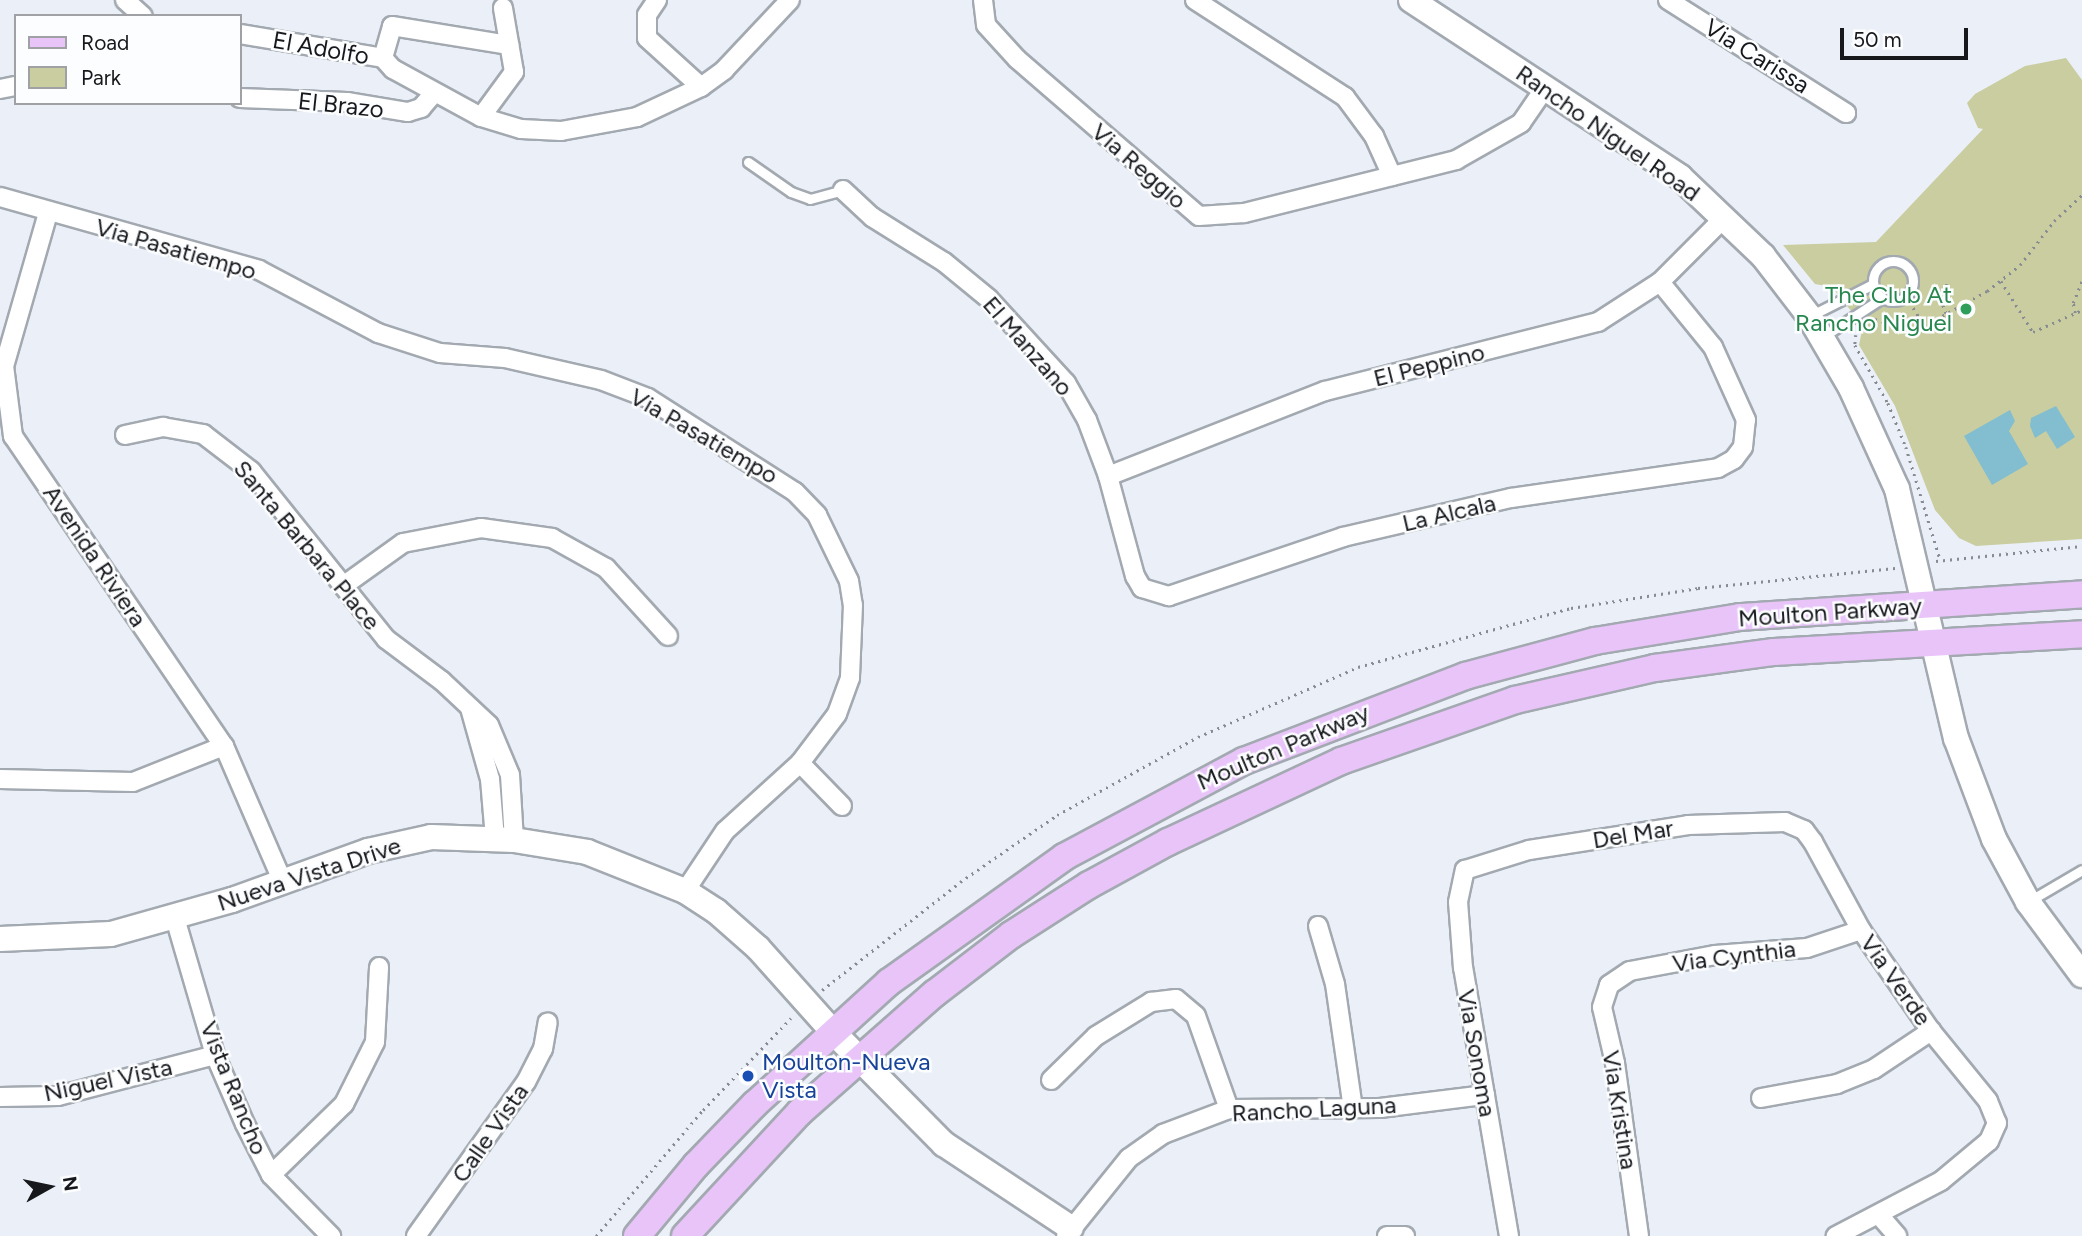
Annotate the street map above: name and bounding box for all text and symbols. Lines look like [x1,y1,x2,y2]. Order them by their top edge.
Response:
street label: Via Carissa [1699,12,1815,100]
legend [14,14,242,105]
scale bar [1844,14,1972,58]
street label: El Adolfo [271,25,371,71]
text: 50 m [1853,27,1902,52]
text: Road [81,30,129,55]
street label: Rancho Niguel Road [1510,59,1706,207]
text: Park [81,65,121,90]
street label: El Brazo [297,86,385,124]
street label: Via Reggio [1086,117,1192,215]
street label: Via Pasatiempo [92,212,260,286]
place label: The Club At Rancho Niguel [1795,281,1952,337]
street label: El Manzano [977,290,1079,402]
marker: The Club At Rancho Niguel [1958,301,1974,317]
street label: El Peppino [1370,337,1488,393]
street label: Via Pasatiempo [625,382,783,490]
street label: Santa Barbara Place [228,454,386,636]
street label: Avenida Riviera [37,480,153,632]
street label: La Alcala [1400,488,1498,538]
street label: Moulton Parkway [1737,591,1923,633]
street label: Moulton Parkway [1193,698,1373,796]
street label: Del Mar [1591,813,1675,855]
street label: Nueva Vista Drive [214,831,404,917]
street label: Via Verde [1854,929,1938,1031]
street label: Via Cynthia [1671,934,1797,978]
street label: Via Sonoma [1452,987,1502,1119]
street label: Vista Rancho [194,1017,274,1159]
place label: Moulton-Nueva Vista [762,1048,930,1104]
street label: Via Kristina [1596,1048,1644,1172]
street label: Niguel Vista [41,1052,175,1108]
marker: Moulton-Nueva Vista [740,1068,756,1084]
street label: Calle Vista [446,1078,534,1188]
street label: Rancho Laguna [1231,1090,1397,1128]
north arrow [14,1152,84,1222]
text: N [58,1175,83,1193]

